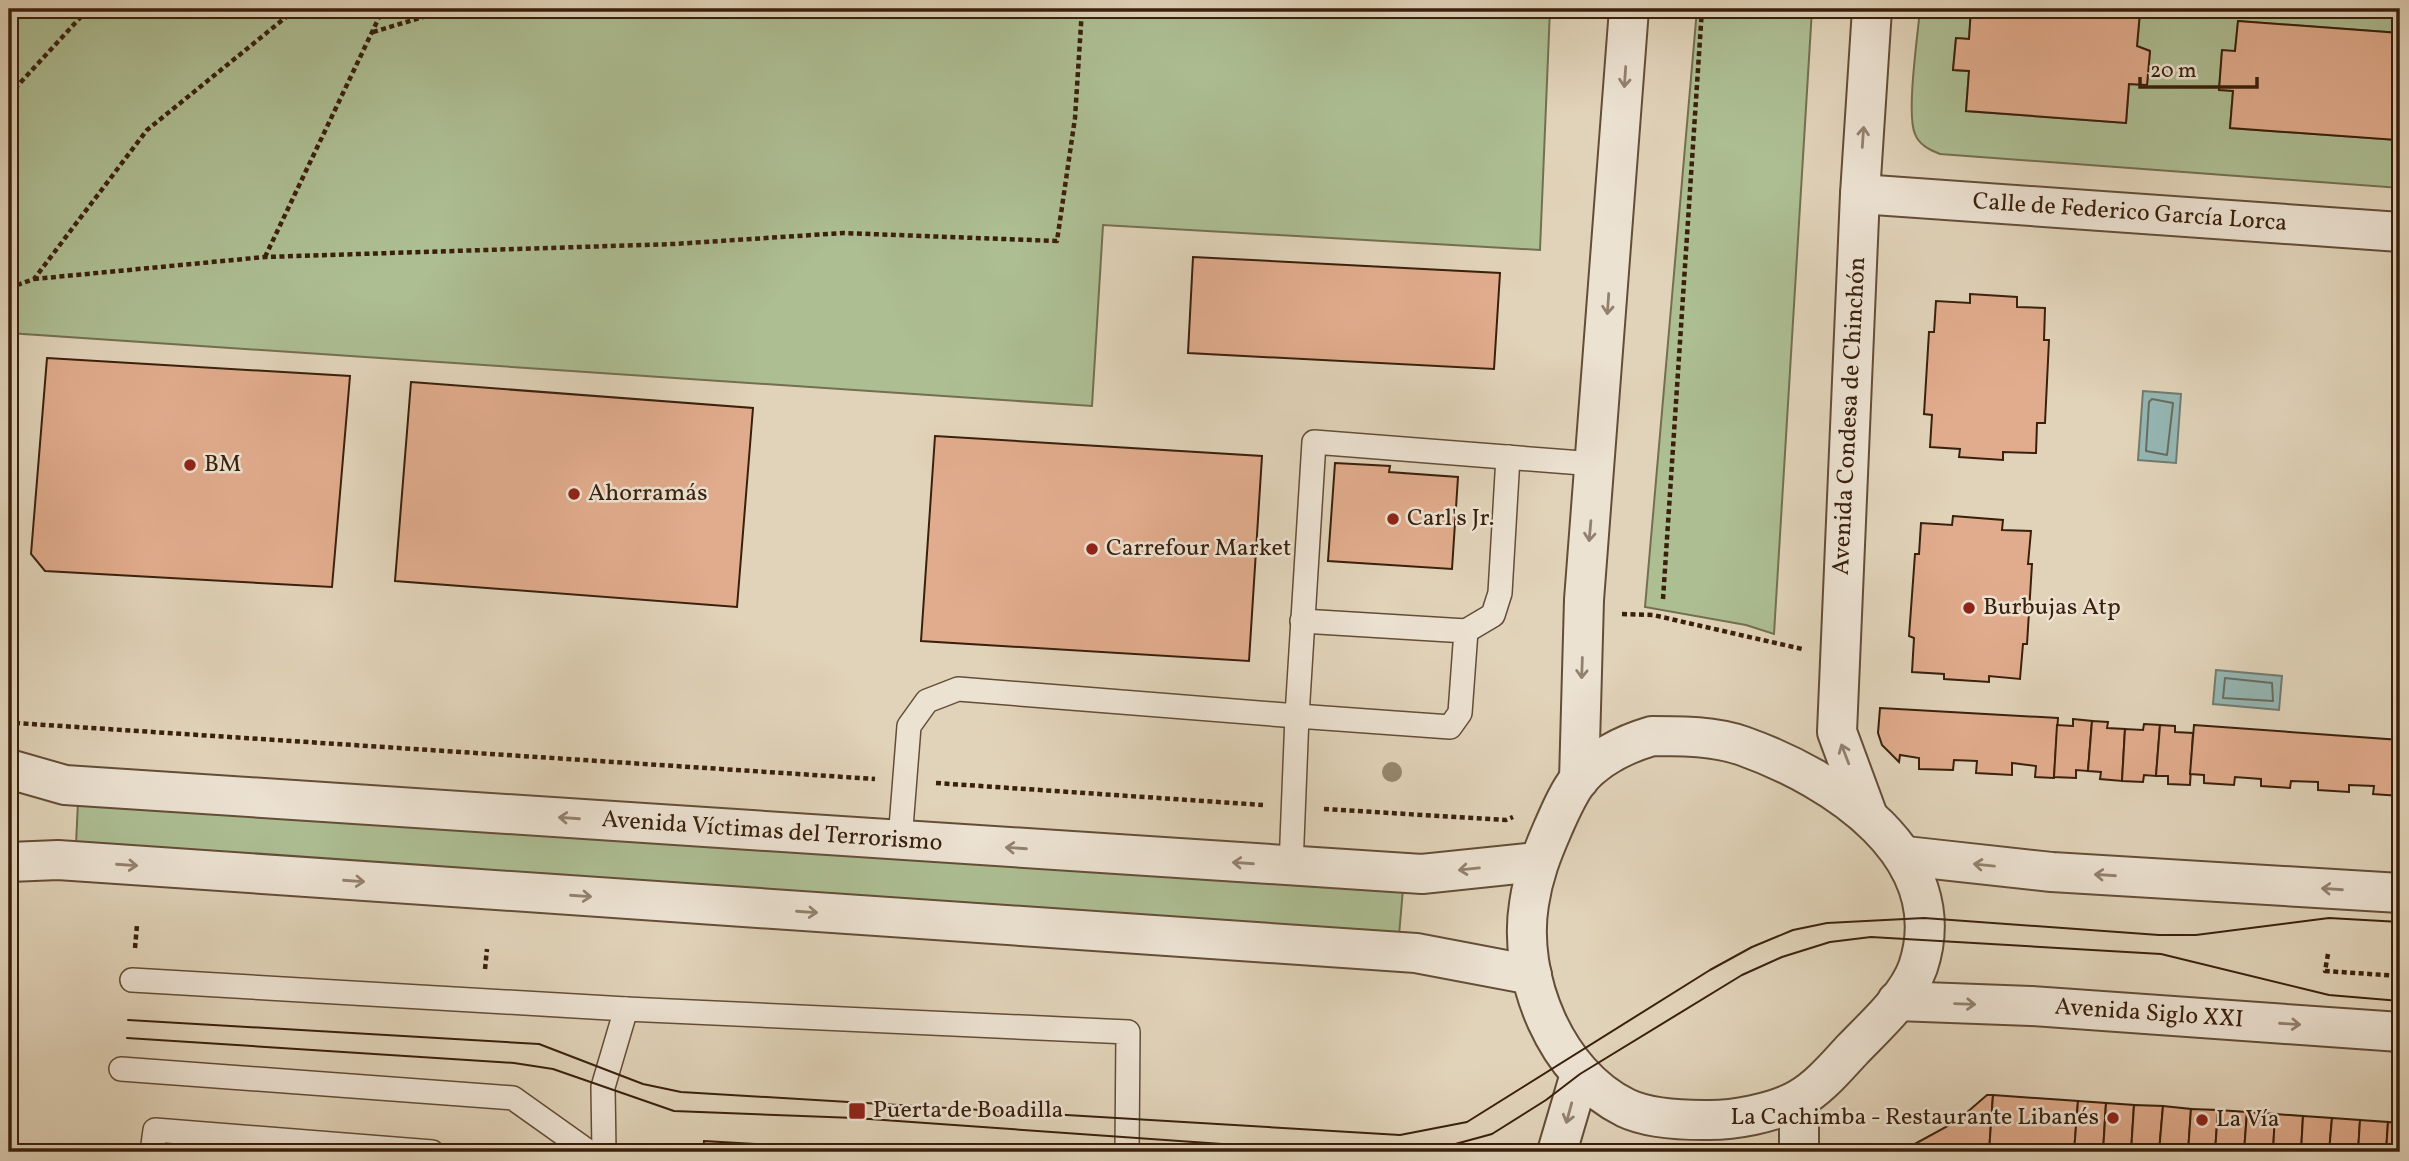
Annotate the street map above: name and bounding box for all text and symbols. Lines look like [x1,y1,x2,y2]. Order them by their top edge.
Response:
scale bar [2140,46,2257,90]
text: 20 m [2150,57,2196,86]
one-way arrow [1618,65,1631,88]
one-way arrow [1857,126,1870,149]
street label: Calle de Federico García Lorca [1972,185,2288,241]
street label: Avenida Condesa de Chinchón [1825,256,1875,576]
one-way arrow [1601,292,1614,315]
place label: BM [204,448,241,482]
marker: BM [182,457,198,473]
place label: Ahorramás [588,477,708,511]
marker: Ahorramás [566,486,582,502]
place label: Carl's Jr. [1407,502,1494,536]
marker: Carl's Jr. [1385,511,1401,527]
one-way arrow [1583,519,1596,541]
place label: Carrefour Market [1106,532,1291,566]
marker: Carrefour Market [1084,541,1100,557]
place label: Burbujas Atp [1983,591,2121,625]
marker: Burbujas Atp [1961,600,1977,616]
one-way arrow [1575,656,1589,679]
one-way arrow [1838,744,1850,766]
street label: Avenida Víctimas del Terrorismo [600,803,944,861]
one-way arrow [558,811,580,824]
one-way arrow [1004,841,1027,854]
one-way arrow [1231,856,1254,869]
one-way arrow [1974,858,1996,871]
one-way arrow [115,859,137,872]
one-way arrow [1459,863,1481,876]
one-way arrow [2094,868,2117,881]
one-way arrow [342,874,365,887]
one-way arrow [2321,882,2344,895]
one-way arrow [569,890,591,903]
one-way arrow [796,906,818,919]
street label: Avenida Siglo XXI [2053,990,2245,1038]
one-way arrow [1953,997,1976,1010]
one-way arrow [2278,1018,2300,1031]
place label: Puerta de Boadilla [873,1094,1064,1128]
marker: Puerta de Boadilla [847,1101,867,1121]
one-way arrow [1562,1101,1575,1124]
place label: La Cachimba - Restaurante Libanés [1731,1101,2099,1135]
place label: La Vía [2216,1103,2280,1137]
marker: La Cachimba - Restaurante Libanés [2105,1110,2121,1126]
marker: La Vía [2194,1112,2210,1128]

